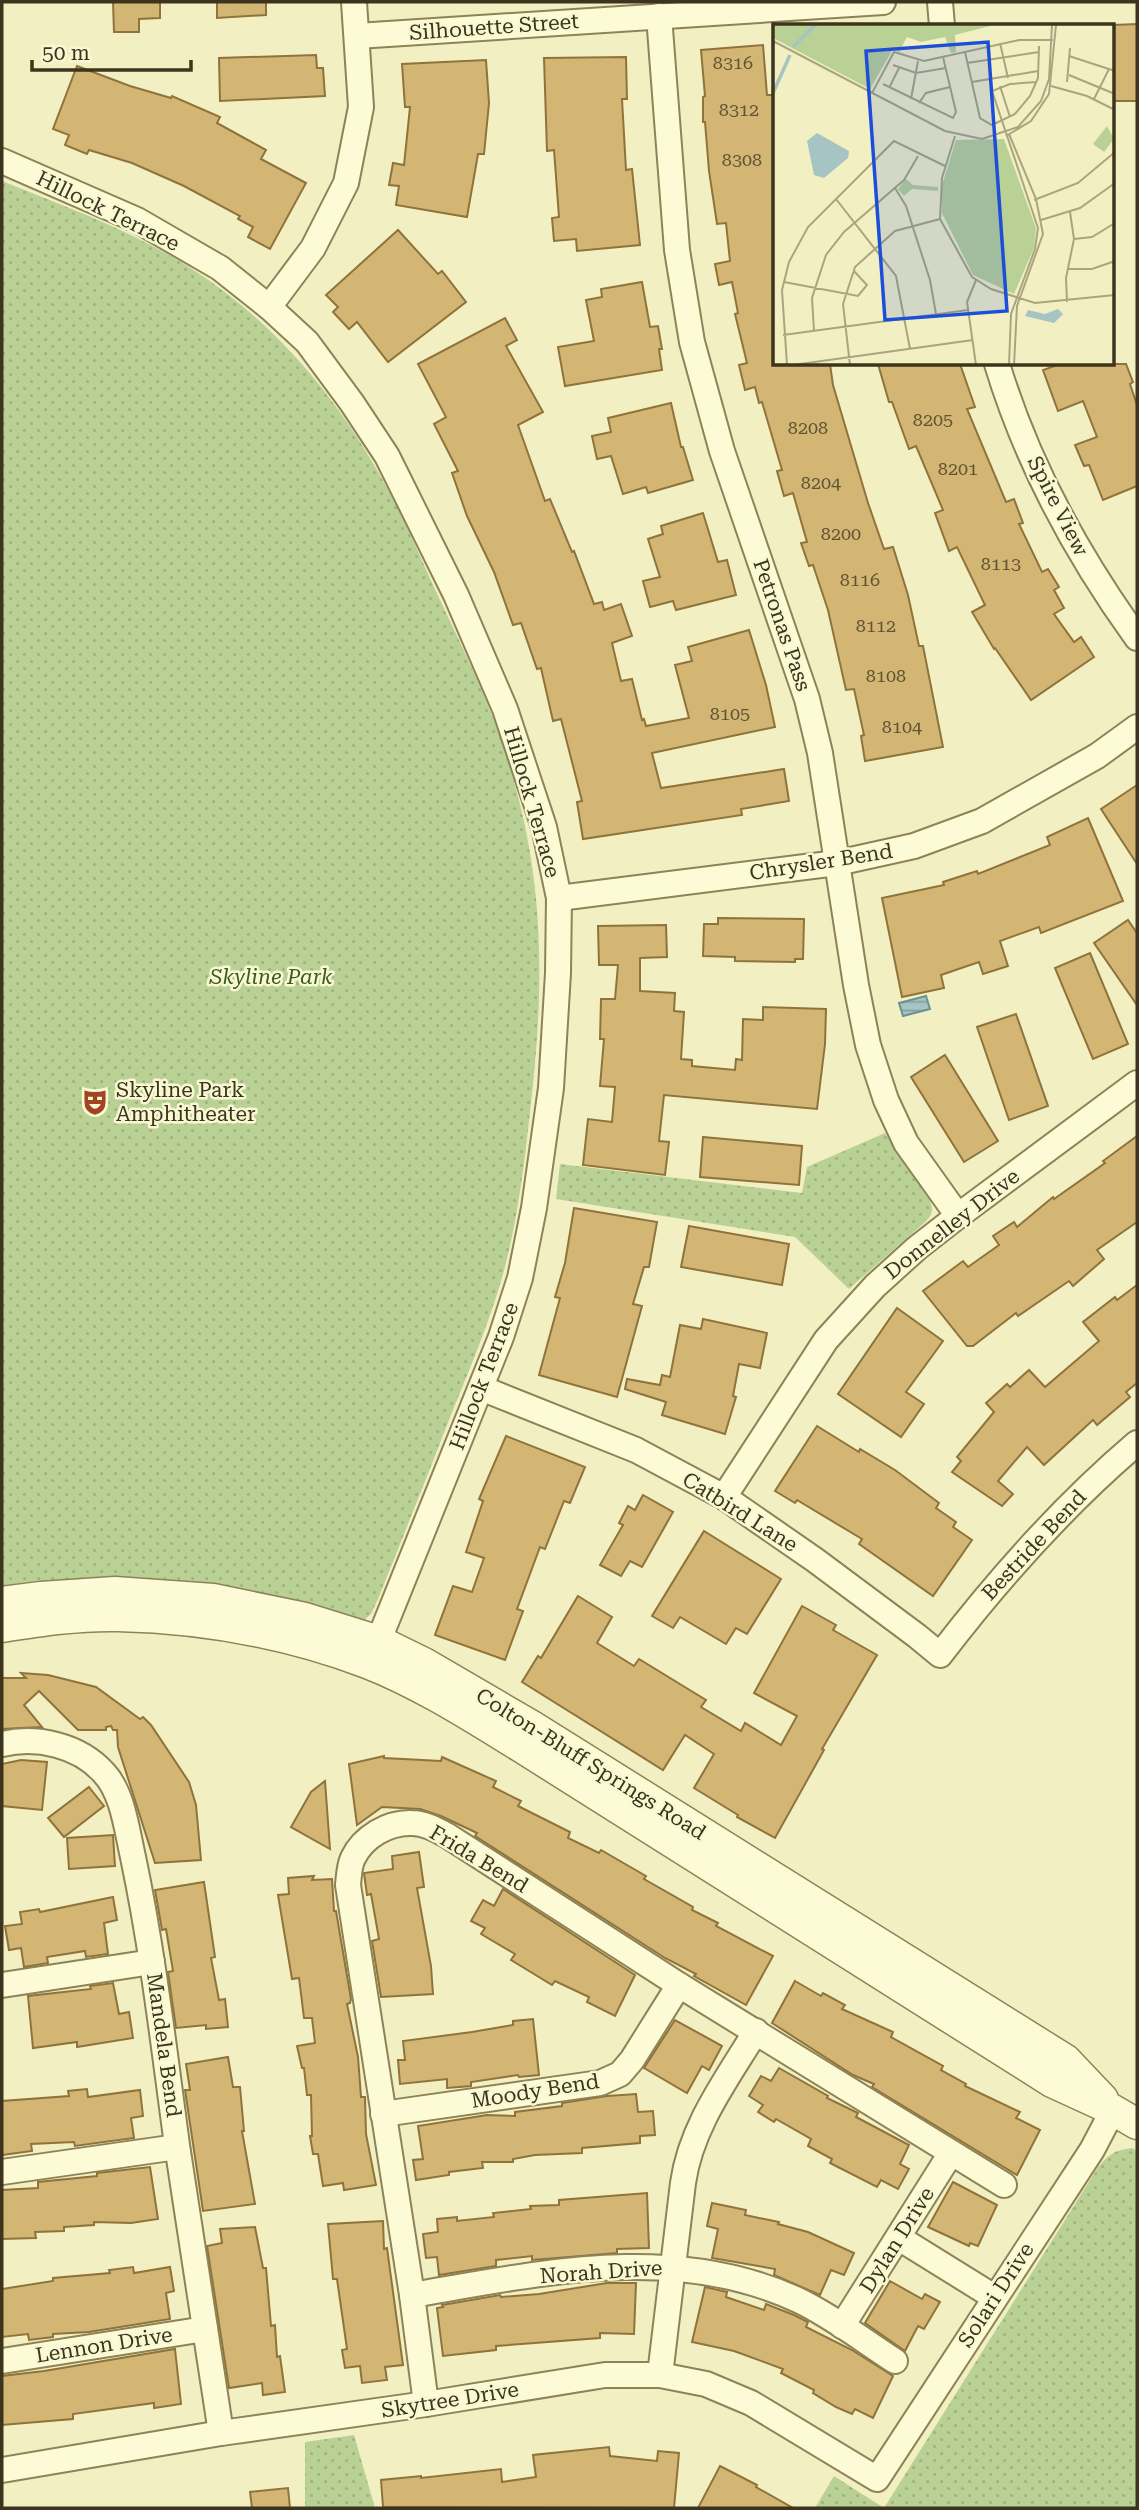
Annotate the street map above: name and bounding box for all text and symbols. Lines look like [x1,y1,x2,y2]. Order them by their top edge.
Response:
street label: Silhouette Street [408,9,580,45]
inset map [773,24,1114,366]
scale bar [32,28,191,72]
text: 50 m [42,41,90,65]
house number: 8316 [713,52,753,73]
house number: 8312 [719,99,759,120]
house number: 8308 [722,149,762,170]
street label: Hillock Terrace [33,166,183,256]
house number: 8205 [913,409,953,430]
house number: 8208 [788,417,828,438]
street label: Spire View [1023,452,1094,561]
house number: 8201 [938,458,978,479]
house number: 8204 [801,472,841,493]
house number: 8200 [821,523,861,544]
house number: 8113 [981,553,1021,574]
street label: Petronas Pass [748,556,816,694]
house number: 8116 [840,569,880,590]
house number: 8112 [856,615,896,636]
house number: 8108 [866,665,906,686]
house number: 8105 [710,703,750,724]
house number: 8104 [882,716,922,737]
street label: Hillock Terrace [499,724,565,880]
street label: Chrysler Bend [748,839,895,885]
park label: Skyline Park [209,965,333,989]
place label: Skyline Park Amphitheater [116,1078,256,1126]
theatre icon: Skyline Park Amphitheater [80,1087,110,1117]
street label: Donnelley Drive [880,1164,1024,1284]
street label: Hillock Terrace [445,1299,523,1453]
street label: Catbird Lane [678,1467,802,1557]
street label: Bestride Bend [977,1485,1092,1605]
street label: Colton-Bluff Springs Road [472,1683,711,1845]
street label: Frida Bend [425,1820,533,1898]
street label: Mandela Bend [142,1971,186,2119]
street label: Moody Bend [469,2069,601,2113]
street label: Dylan Drive [855,2183,939,2297]
street label: Solari Drive [953,2238,1039,2352]
street label: Norah Drive [539,2256,663,2288]
street label: Lennon Drive [34,2322,174,2368]
street label: Skytree Drive [380,2377,520,2423]

